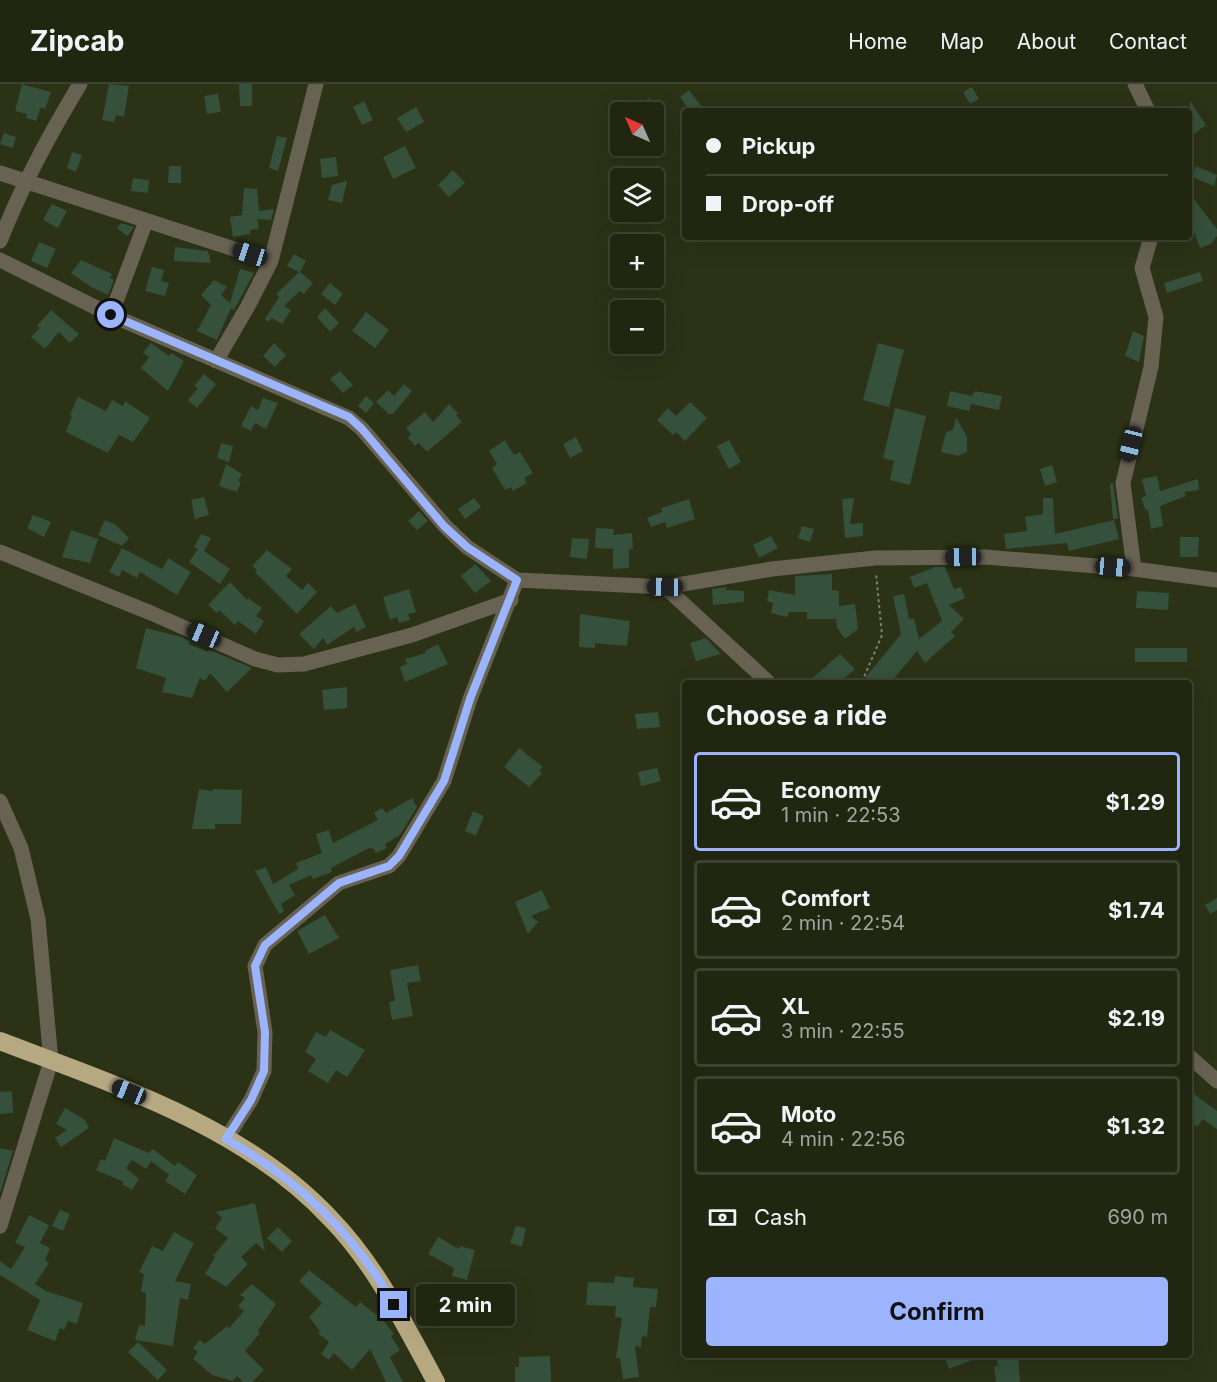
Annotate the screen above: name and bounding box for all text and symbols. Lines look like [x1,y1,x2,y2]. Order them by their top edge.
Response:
text: Zipcab [30,24,125,58]
text: Home [848,29,907,54]
text: Map [940,29,984,54]
text: About [1017,29,1076,54]
text: Contact [1109,29,1187,54]
north arrow [610,102,664,156]
map controls [610,102,664,354]
text: Pickup [742,133,816,159]
button: layers [610,168,664,222]
text: Drop-off [742,191,834,217]
button: + [610,234,664,288]
car [230,240,270,268]
button: − [610,300,664,354]
route start [97,301,124,328]
car [1118,424,1144,464]
car [945,548,981,566]
car [1094,556,1132,578]
car [647,578,683,596]
car [184,620,224,650]
text: Choose a ride [706,699,887,732]
icon: car [709,775,763,829]
text: Economy [781,777,881,803]
text: $1.29 [1106,789,1165,815]
text: 1 min · 22:53 [781,803,901,827]
icon: car [709,883,763,937]
text: Comfort [781,885,870,911]
text: $1.74 [1108,897,1165,923]
text: 2 min · 22:54 [781,911,905,935]
icon: car [709,991,763,1045]
text: XL [781,993,810,1019]
text: $2.19 [1108,1005,1165,1031]
text: 3 min · 22:55 [781,1019,905,1043]
car [109,1077,149,1107]
icon: car [709,1099,763,1153]
text: Moto [781,1101,836,1127]
text: $1.32 [1106,1113,1165,1139]
text: 4 min · 22:56 [781,1127,905,1151]
icon: cash [706,1201,739,1234]
text: Cash [754,1204,807,1230]
text: 690 m [1107,1205,1168,1229]
button: Confirm [706,1277,1168,1346]
callout: 2 min [415,1284,514,1326]
route end [380,1291,407,1318]
text: 2 min [439,1293,492,1317]

